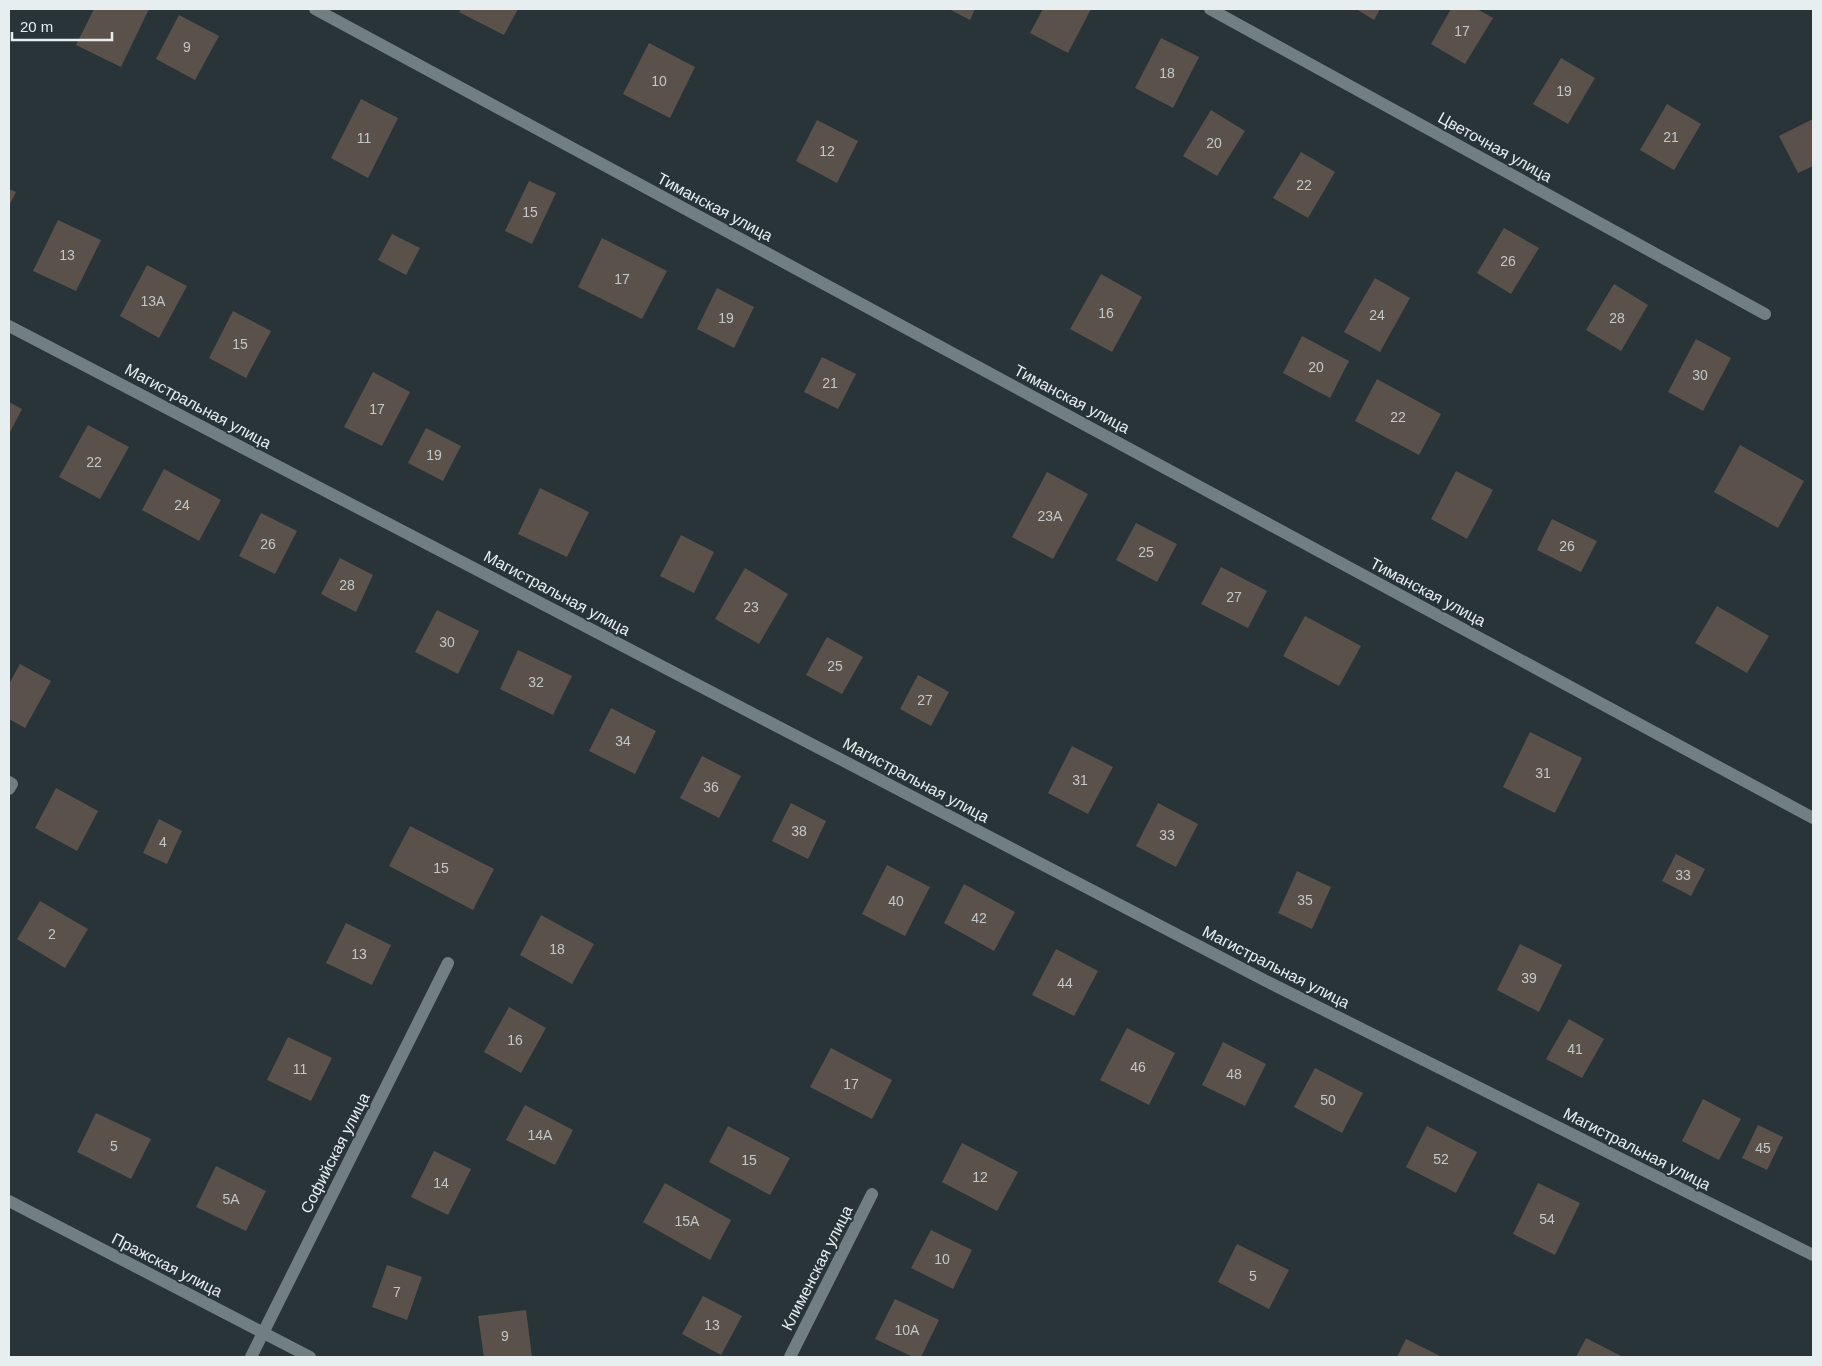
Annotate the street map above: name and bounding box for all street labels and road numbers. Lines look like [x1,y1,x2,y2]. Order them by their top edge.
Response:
street label: Цветочная улица [1435,109,1555,185]
street label: Тиманская улица [654,169,776,245]
street label: Магистральная улица [122,360,274,452]
street label: Тиманская улица [1011,361,1133,437]
street label: Магистральная улица [481,547,633,639]
street label: Тиманская улица [1367,554,1489,630]
street label: Магистральная улица [840,734,992,826]
street label: Магистральная улица [1200,922,1352,1012]
street label: Софийская улица [297,1090,373,1216]
street label: Магистральная улица [1561,1104,1713,1194]
street label: Клименская улица [778,1203,856,1333]
street label: Пражская улица [109,1230,225,1300]

